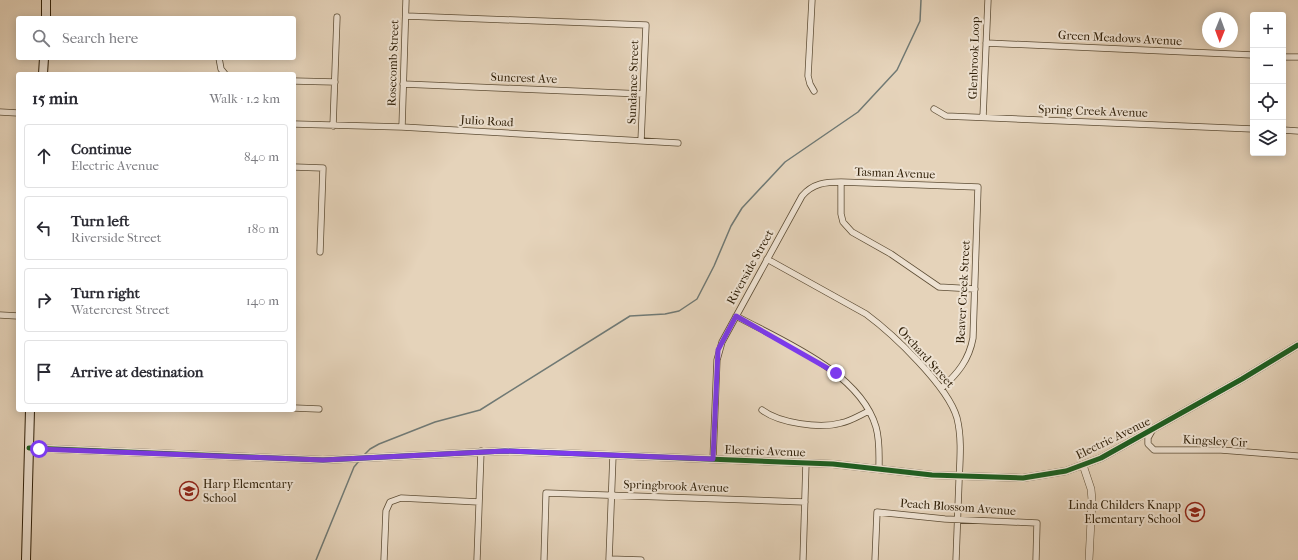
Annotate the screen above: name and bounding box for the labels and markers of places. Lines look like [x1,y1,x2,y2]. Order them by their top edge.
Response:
place label: Harp Elementary School [203,477,294,505]
school or university icon: Harp Elementary School [178,480,200,502]
place label: Linda Childers Knapp Elementary School [1068,498,1182,526]
school or university icon: Linda Childers Knapp Elementary School [1184,501,1206,523]

